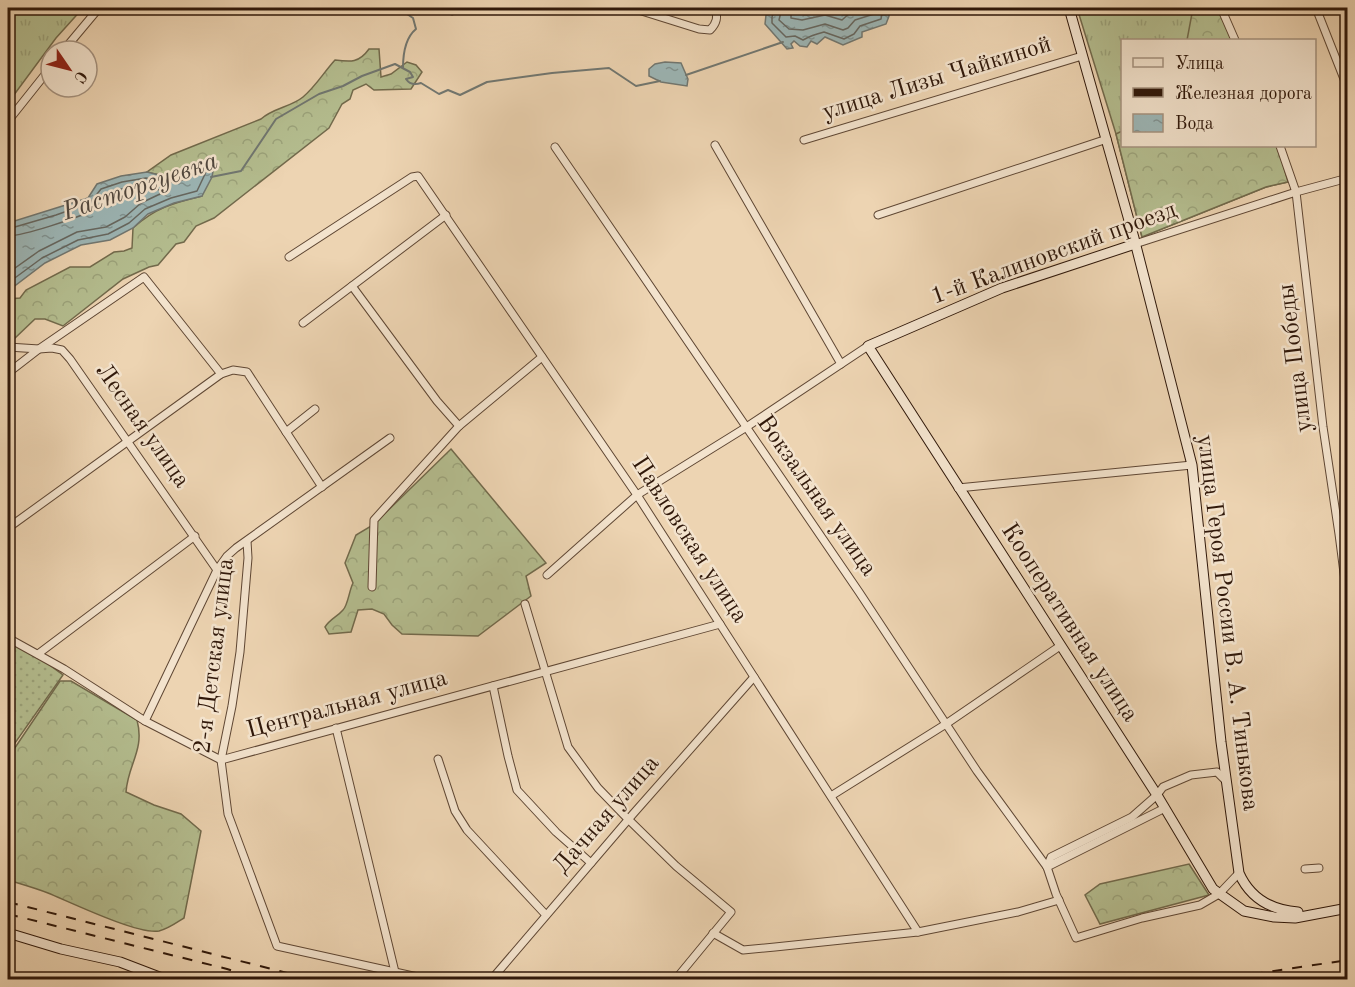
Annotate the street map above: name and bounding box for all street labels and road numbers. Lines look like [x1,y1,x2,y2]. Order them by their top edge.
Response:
street label: улица Лизы Чайкиной [820,33,1054,125]
street label: 1-й Калиновский проезд [928,198,1180,310]
street label: улица Победы [1275,282,1317,434]
street label: Лесная улица [90,359,194,493]
street label: Вокзальная улица [752,411,881,581]
street label: улица Героя России В. А. Тинькова [1192,433,1262,813]
street label: Павловская улица [626,453,752,627]
street label: Кооперативная улица [996,520,1142,727]
street label: 2-я Детская улица [191,557,239,755]
street label: Центральная улица [244,667,450,743]
street label: Дачная улица [550,751,664,878]

